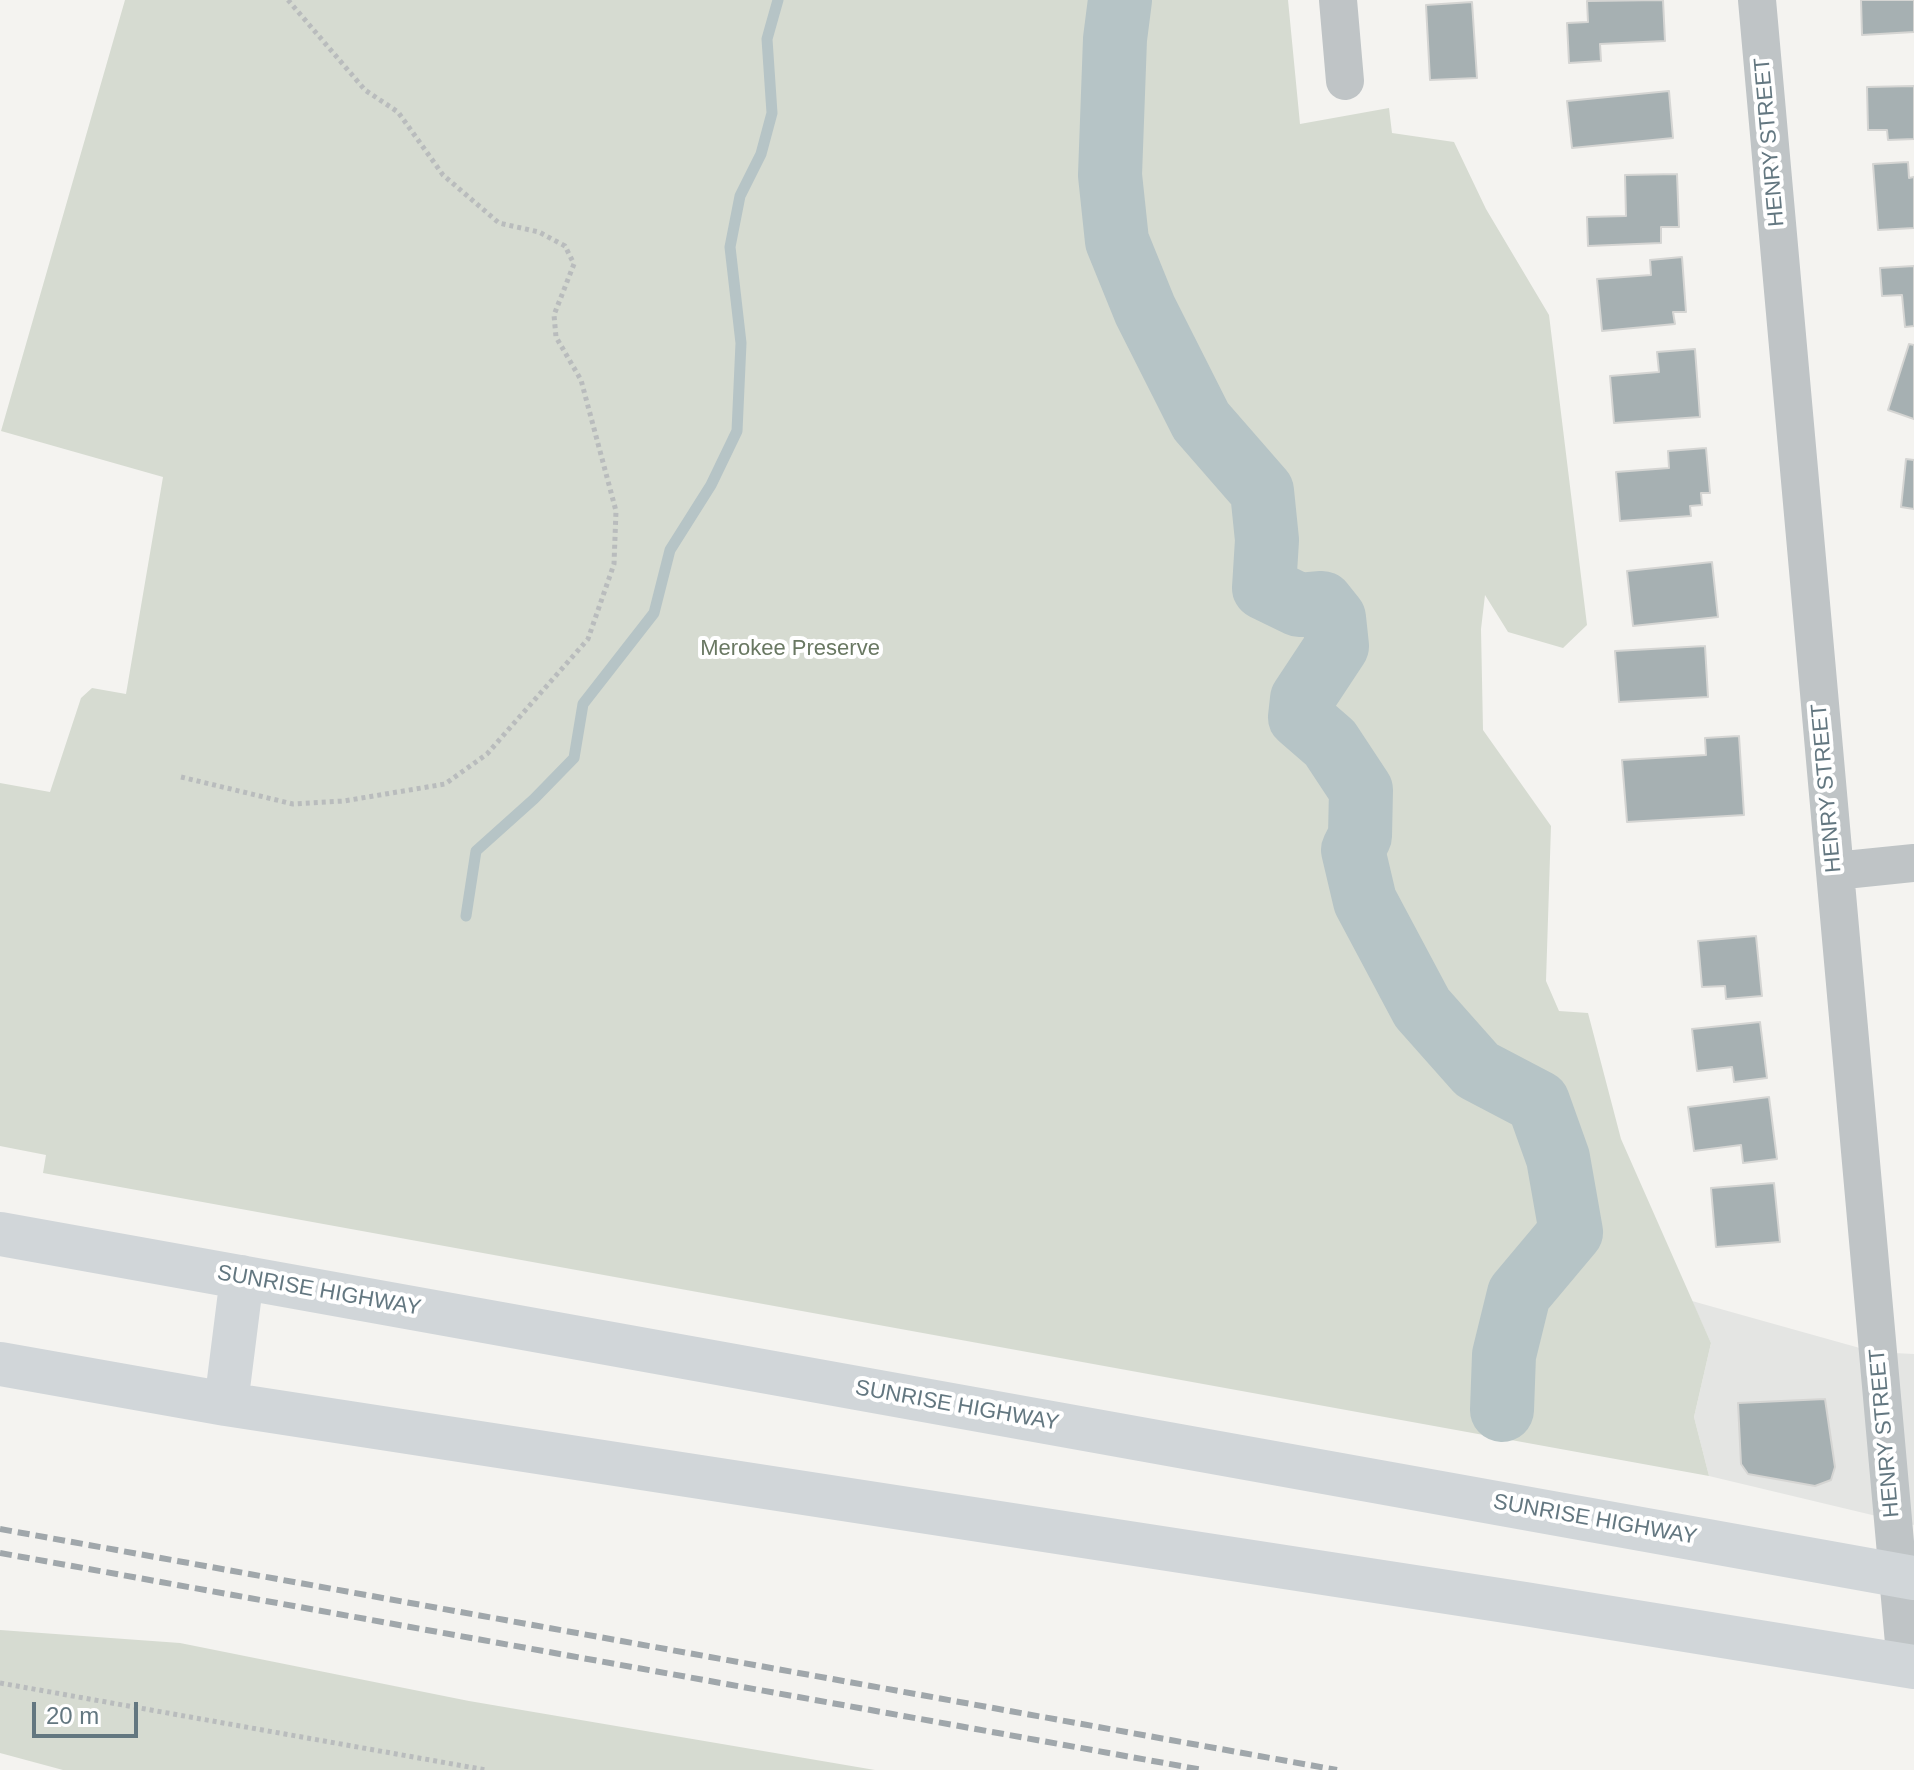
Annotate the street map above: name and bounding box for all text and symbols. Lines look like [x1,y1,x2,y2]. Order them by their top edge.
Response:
street label: HENRY STREET [1749,56,1791,228]
park label: Merokee Preserve [700,636,880,662]
street label: HENRY STREET [1806,702,1848,874]
street label: SUNRISE HIGHWAY [215,1260,423,1322]
street label: HENRY STREET [1864,1347,1906,1519]
street label: SUNRISE HIGHWAY [853,1375,1061,1437]
street label: SUNRISE HIGHWAY [1491,1489,1699,1551]
scale bar [36,1686,142,1736]
text: 20 m [46,1702,99,1729]

